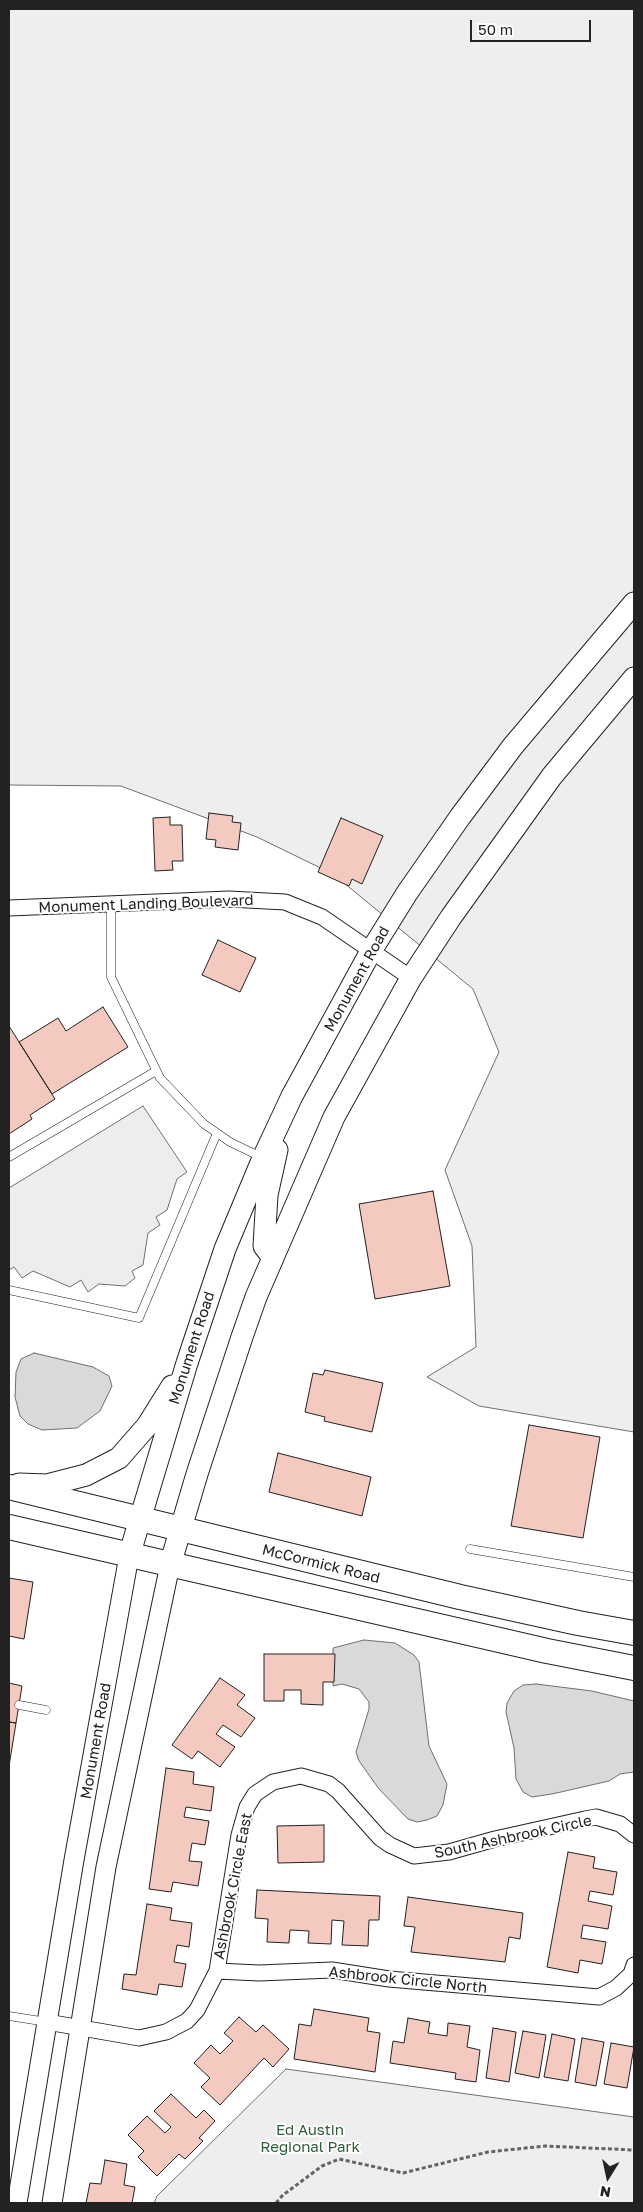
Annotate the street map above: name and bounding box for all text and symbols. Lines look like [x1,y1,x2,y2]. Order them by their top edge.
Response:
scale bar [473,10,594,42]
text: 50 m [478,20,513,38]
street label: Monument Landing Boulevard [38,891,254,917]
street label: Monument Road [321,923,393,1035]
street label: Monument Road [165,1289,219,1407]
street label: McCormick Road [260,1541,382,1587]
street label: Monument Road [77,1681,115,1801]
street label: Ashbrook Circle East [210,1811,256,1961]
street label: South Ashbrook Circle [433,1812,593,1862]
street label: Ashbrook Circle North [328,1963,488,1997]
park label: Ed Austin Regional Park [260,2121,360,2156]
north arrow [583,2152,633,2202]
text: N [599,2183,612,2202]

